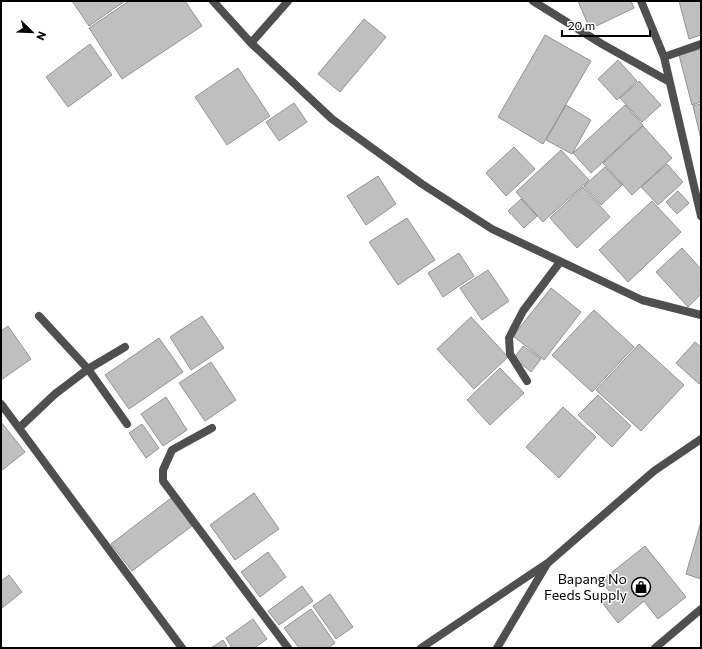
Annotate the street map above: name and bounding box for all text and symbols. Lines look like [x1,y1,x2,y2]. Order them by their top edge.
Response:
north arrow [12,12,52,52]
scale bar [562,12,650,38]
text: 20 m [568,18,595,32]
text: N [34,30,49,42]
place label: Bapang No Feeds Supply [544,570,627,603]
shop icon: Bapang No Feeds Supply [630,576,652,598]

